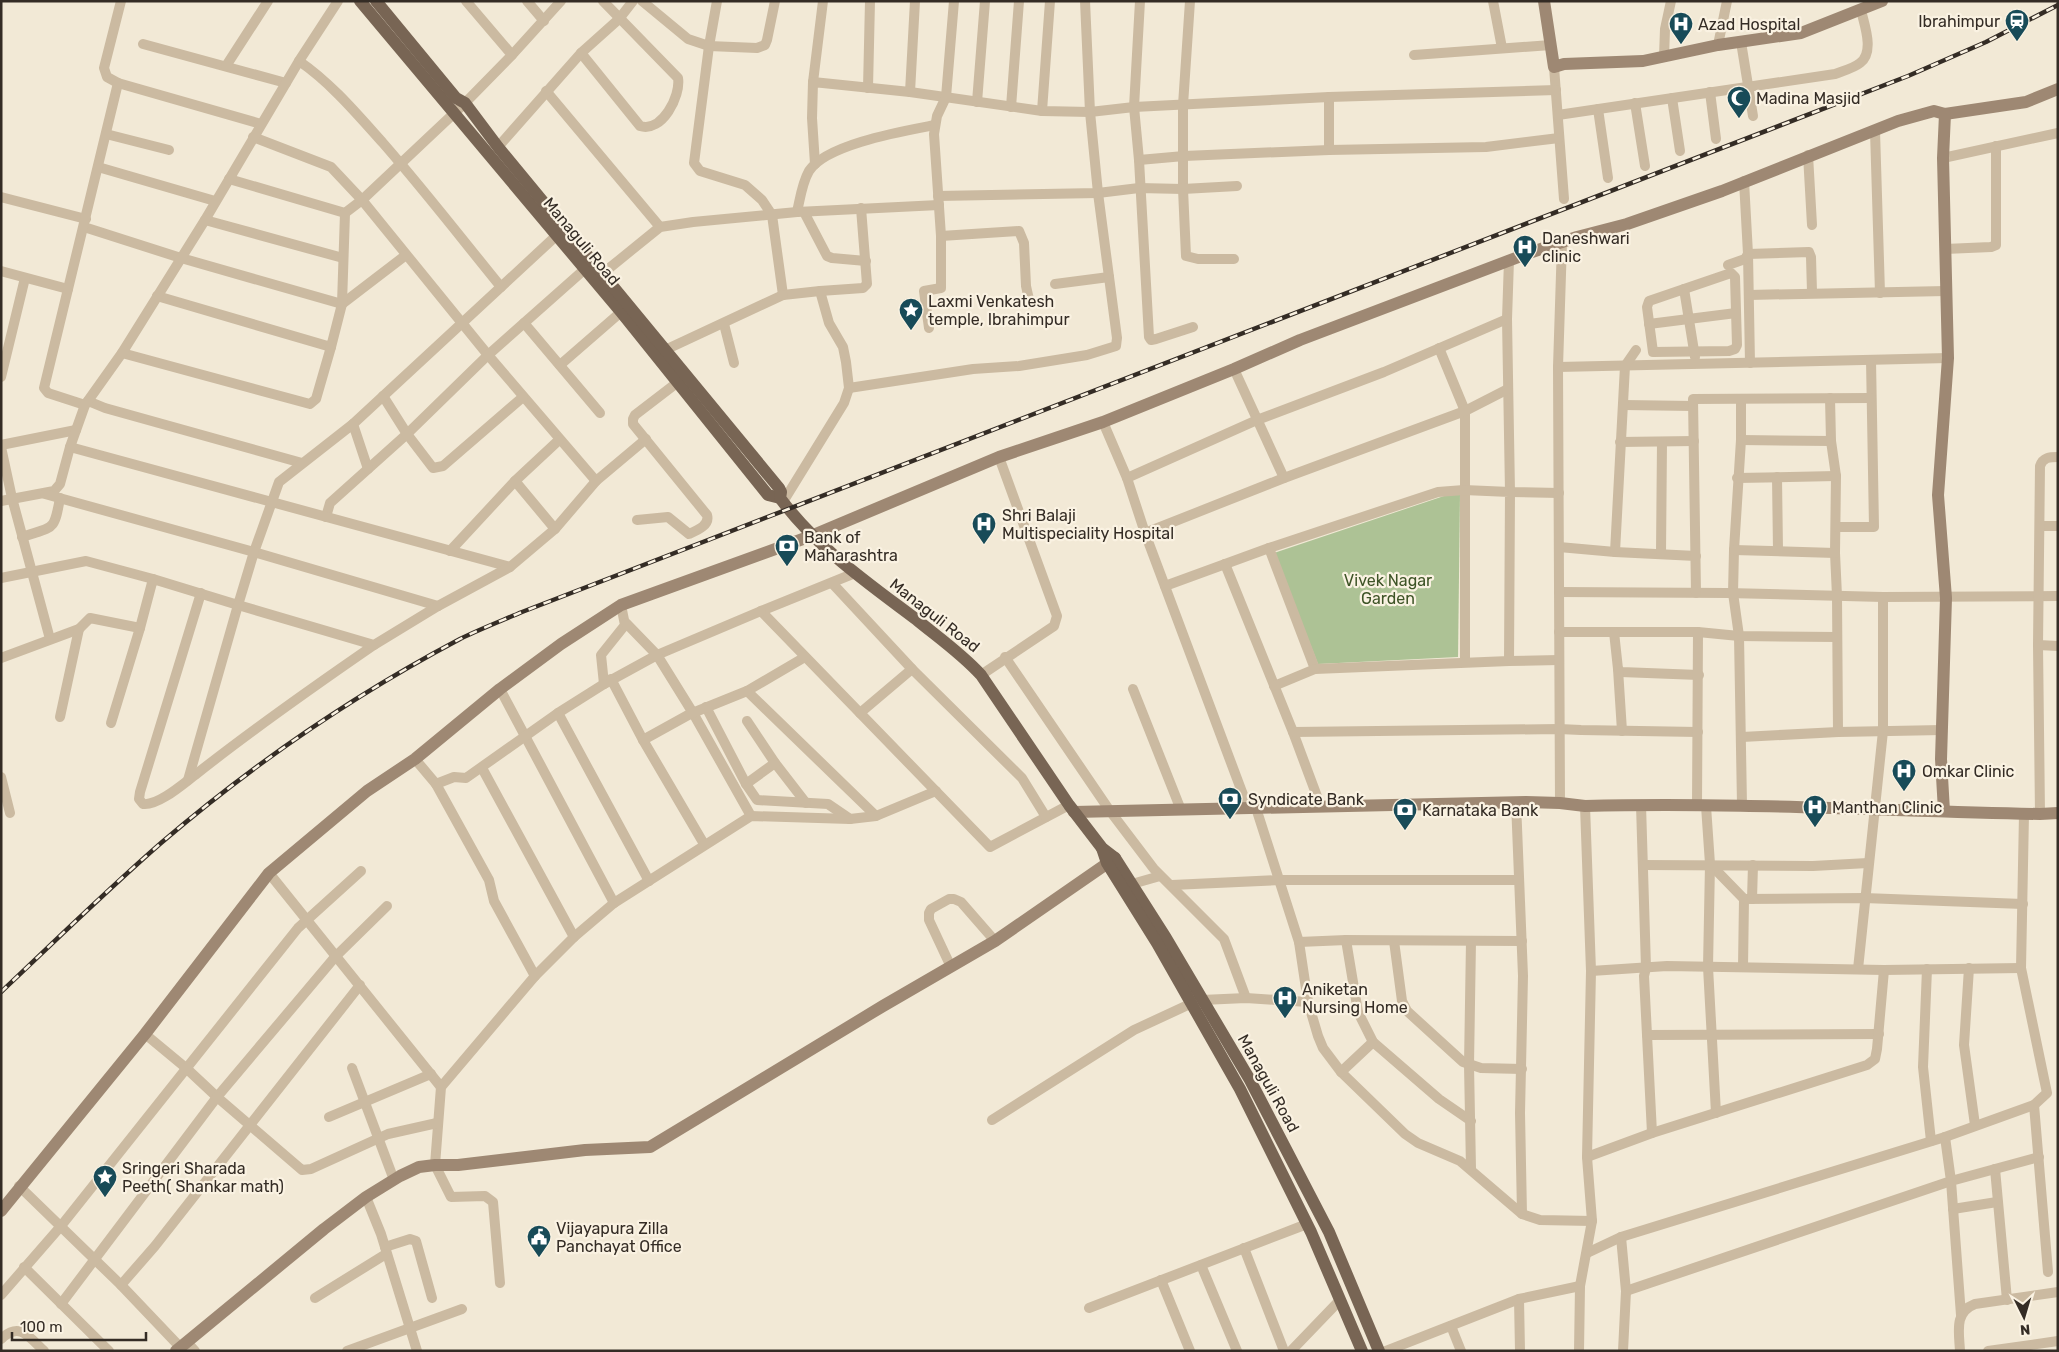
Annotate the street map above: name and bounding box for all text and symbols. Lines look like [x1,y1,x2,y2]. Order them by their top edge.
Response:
station icon: Ibrahimpur [2004,8,2030,42]
hospital icon: Azad Hospital [1668,11,1694,45]
place label: Ibrahimpur [1918,12,2000,31]
place label: Azad Hospital [1698,15,1800,34]
mosque icon: Madina Masjid [1726,85,1752,119]
place label: Madina Masjid [1756,89,1861,108]
street label: Managuli Road [539,194,624,289]
place label: Daneshwari clinic [1542,229,1630,266]
hospital icon: Daneshwari clinic [1512,234,1538,268]
place label: Laxmi Venkatesh temple, Ibrahimpur [928,292,1070,329]
place icon: Laxmi Venkatesh temple, Ibrahimpur [898,297,924,331]
place label: Shri Balaji Multispeciality Hospital [1002,506,1174,543]
hospital icon: Shri Balaji Multispeciality Hospital [971,511,997,545]
place label: Bank of Maharashtra [804,528,898,565]
bank icon: Bank of Maharashtra [774,533,800,567]
park label: Vivek Nagar Garden [1344,571,1432,608]
street label: Managuli Road [886,574,983,656]
hospital icon: Omkar Clinic [1891,758,1917,792]
place label: Omkar Clinic [1922,762,2015,781]
bank icon: Syndicate Bank [1217,786,1243,820]
place label: Syndicate Bank [1248,790,1365,809]
hospital icon: Manthan Clinic [1802,794,1828,828]
bank icon: Karnataka Bank [1392,797,1418,831]
place label: Manthan Clinic [1832,798,1943,817]
place label: Karnataka Bank [1422,801,1539,820]
place label: Aniketan Nursing Home [1302,980,1408,1017]
hospital icon: Aniketan Nursing Home [1272,985,1298,1019]
street label: Managuli Road [1234,1031,1303,1135]
place label: Sringeri Sharada Peeth( Shankar math) [122,1159,284,1196]
place icon: Sringeri Sharada Peeth( Shankar math) [92,1164,118,1198]
place label: Vijayapura Zilla Panchayat Office [556,1219,682,1256]
public building icon: Vijayapura Zilla Panchayat Office [526,1224,552,1258]
north arrow [1999,1292,2049,1342]
scale bar [12,1310,146,1342]
text: 100 m [20,1318,62,1336]
text: N [2019,1321,2031,1338]

